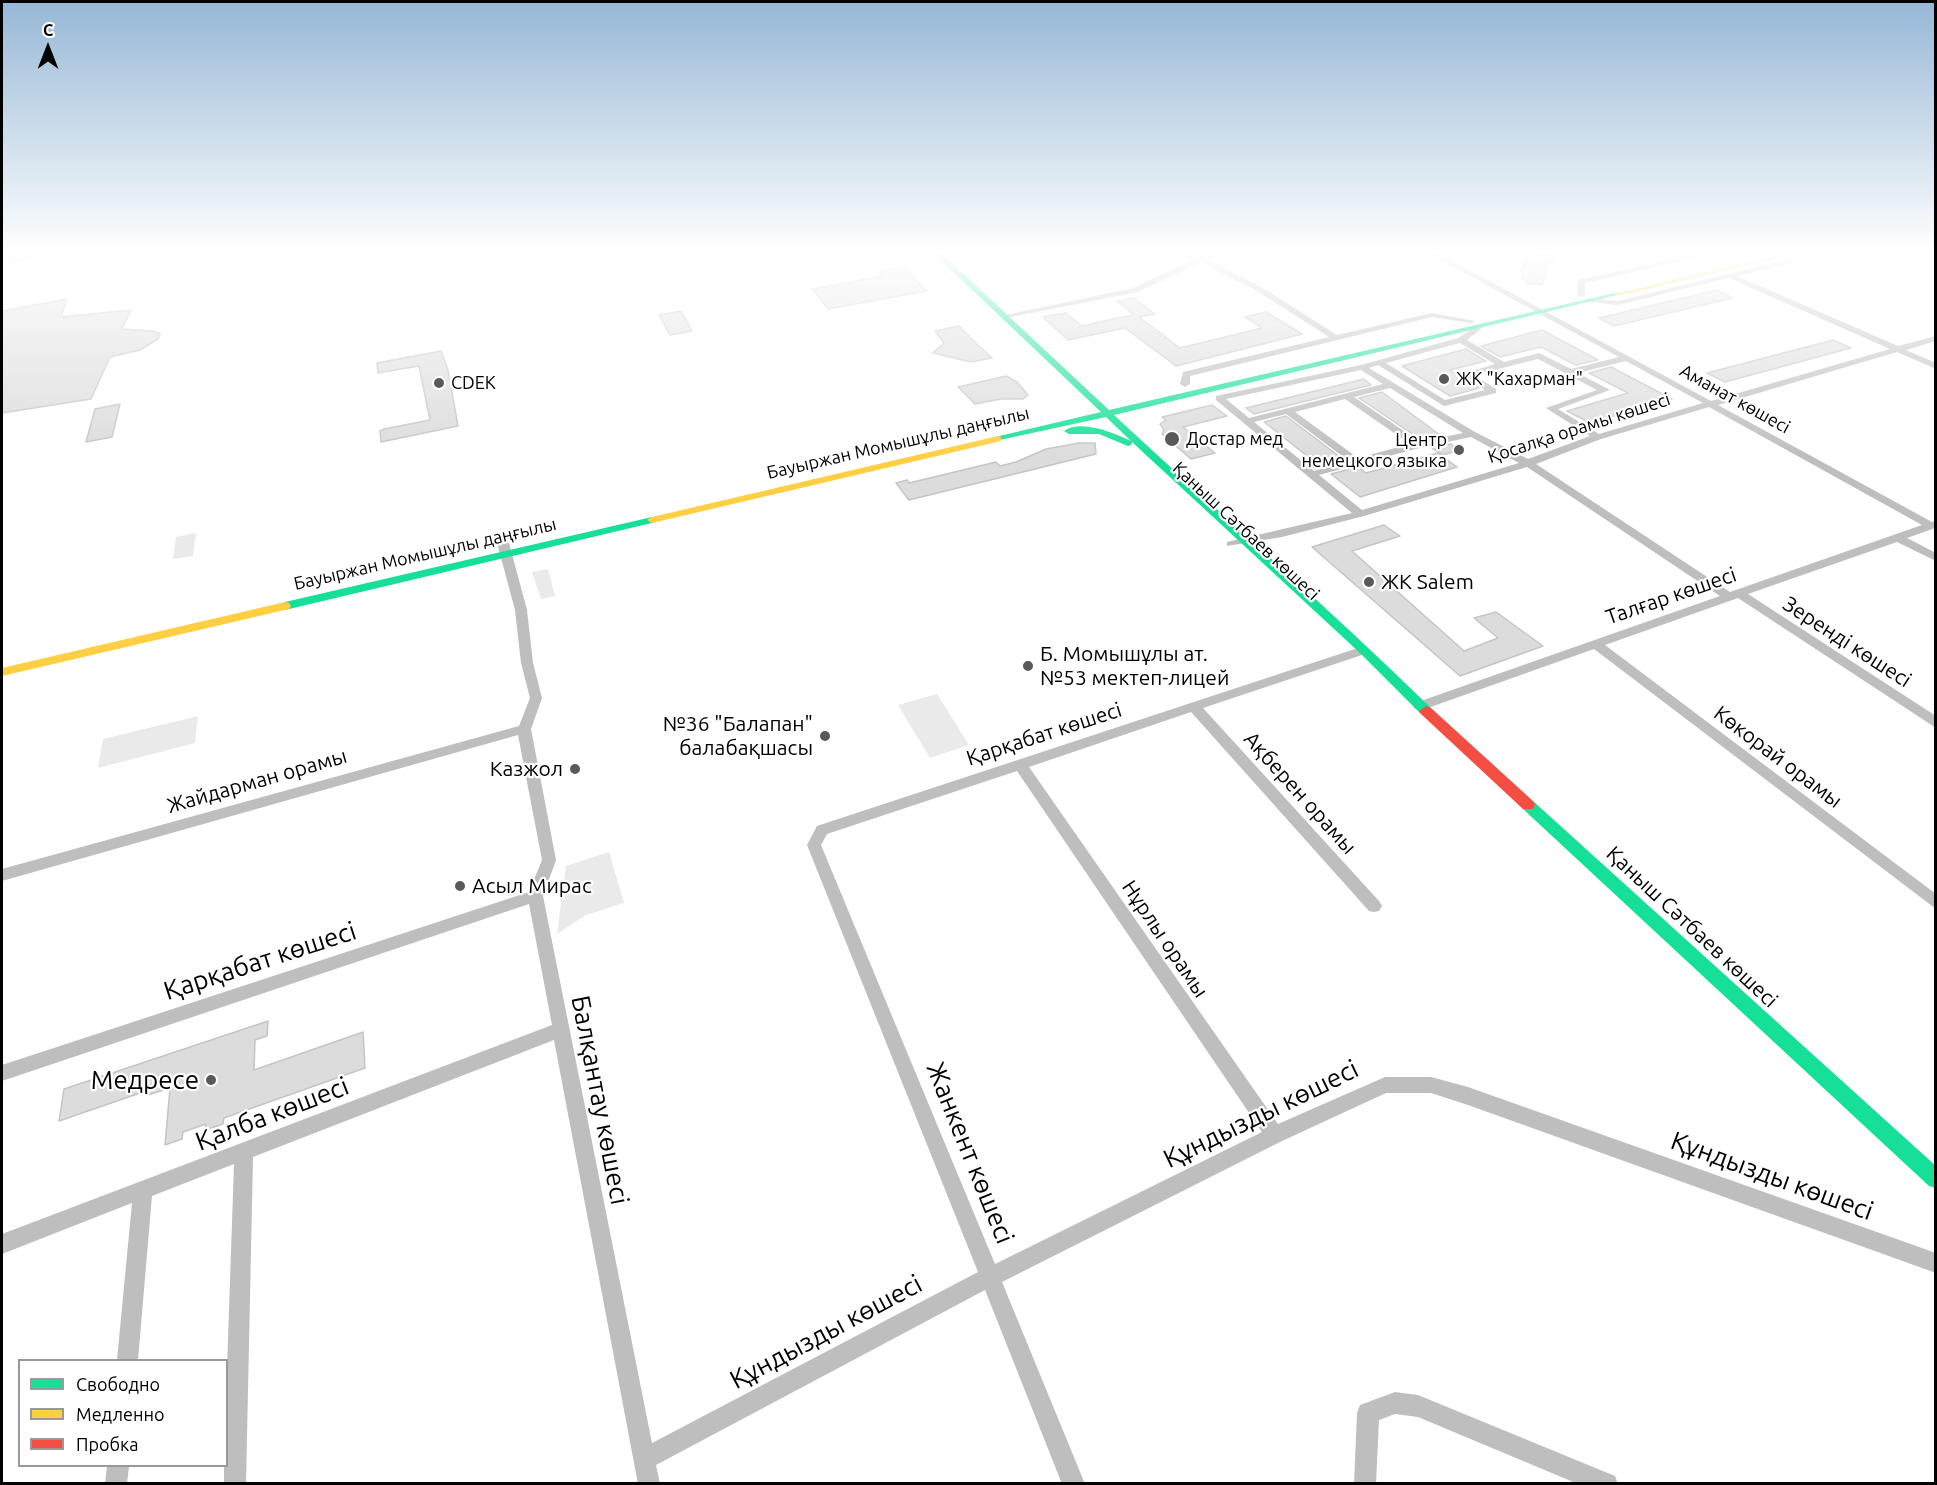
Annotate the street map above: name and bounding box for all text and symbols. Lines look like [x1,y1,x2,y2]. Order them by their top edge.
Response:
north arrow [18,18,78,78]
text: С [43,21,53,39]
street label: Аманат көшесі [1676,360,1794,438]
place label: ЖК "Кахарман" [1456,368,1583,390]
place label: CDEK [451,372,496,394]
marker: ЖК "Кахарман" [1437,372,1451,386]
marker: CDEK [432,376,446,390]
street label: Қосалқа орамы көшесі [1485,388,1673,468]
street label: Бауыржан Момышұлы даңғылы [765,402,1031,484]
place label: Достар мед [1186,428,1283,450]
place label: Центр немецкого языка [1302,429,1447,472]
marker: Достар мед [1163,430,1181,448]
marker: Центр немецкого языка [1452,443,1466,457]
street label: Қаныш Сәтбаев көшесі [1168,457,1324,605]
street label: Бауыржан Момышұлы даңғылы [292,513,558,595]
street label: Талғар көшесі [1602,562,1740,630]
place label: ЖК Salem [1381,569,1474,595]
marker: ЖК Salem [1362,575,1376,589]
street label: Зеренді көшесі [1778,591,1916,693]
place label: Б. Момышұлы ат. №53 мектеп-лицей [1040,641,1229,691]
marker: Б. Момышұлы ат. №53 мектеп-лицей [1021,659,1035,673]
street label: Қарқабат көшесі [963,697,1125,771]
street label: Көкорай орамы [1709,701,1847,813]
place label: №36 "Балапан" балабақшасы [663,711,813,761]
street label: Ақберен орамы [1238,727,1362,859]
marker: №36 "Балапан" балабақшасы [818,729,832,743]
street label: Жайдарман орамы [164,743,350,819]
place label: Казжол [490,756,563,782]
marker: Казжол [568,762,582,776]
street label: Қаныш Сәтбаев көшесі [1601,841,1783,1013]
place label: Асыл Мирас [472,873,592,899]
street label: Нұрлы орамы [1116,876,1214,1002]
marker: Асыл Мирас [453,879,467,893]
street label: Қарқабат көшесі [160,915,360,1007]
street label: Балқантау көшесі [564,993,636,1207]
street label: Құндызды көшесі [1158,1053,1364,1175]
street label: Жанкент көшесі [919,1058,1021,1248]
place label: Медресе [91,1064,199,1096]
street label: Қалба көшесі [191,1070,353,1158]
marker: Медресе [204,1073,218,1087]
street label: Құндызды көшесі [1667,1125,1877,1227]
street label: Құндызды көшесі [725,1268,927,1396]
legend [18,1359,228,1467]
text: Свободно [76,1374,160,1394]
text: Медленно [76,1404,165,1424]
text: Пробка [76,1434,139,1454]

